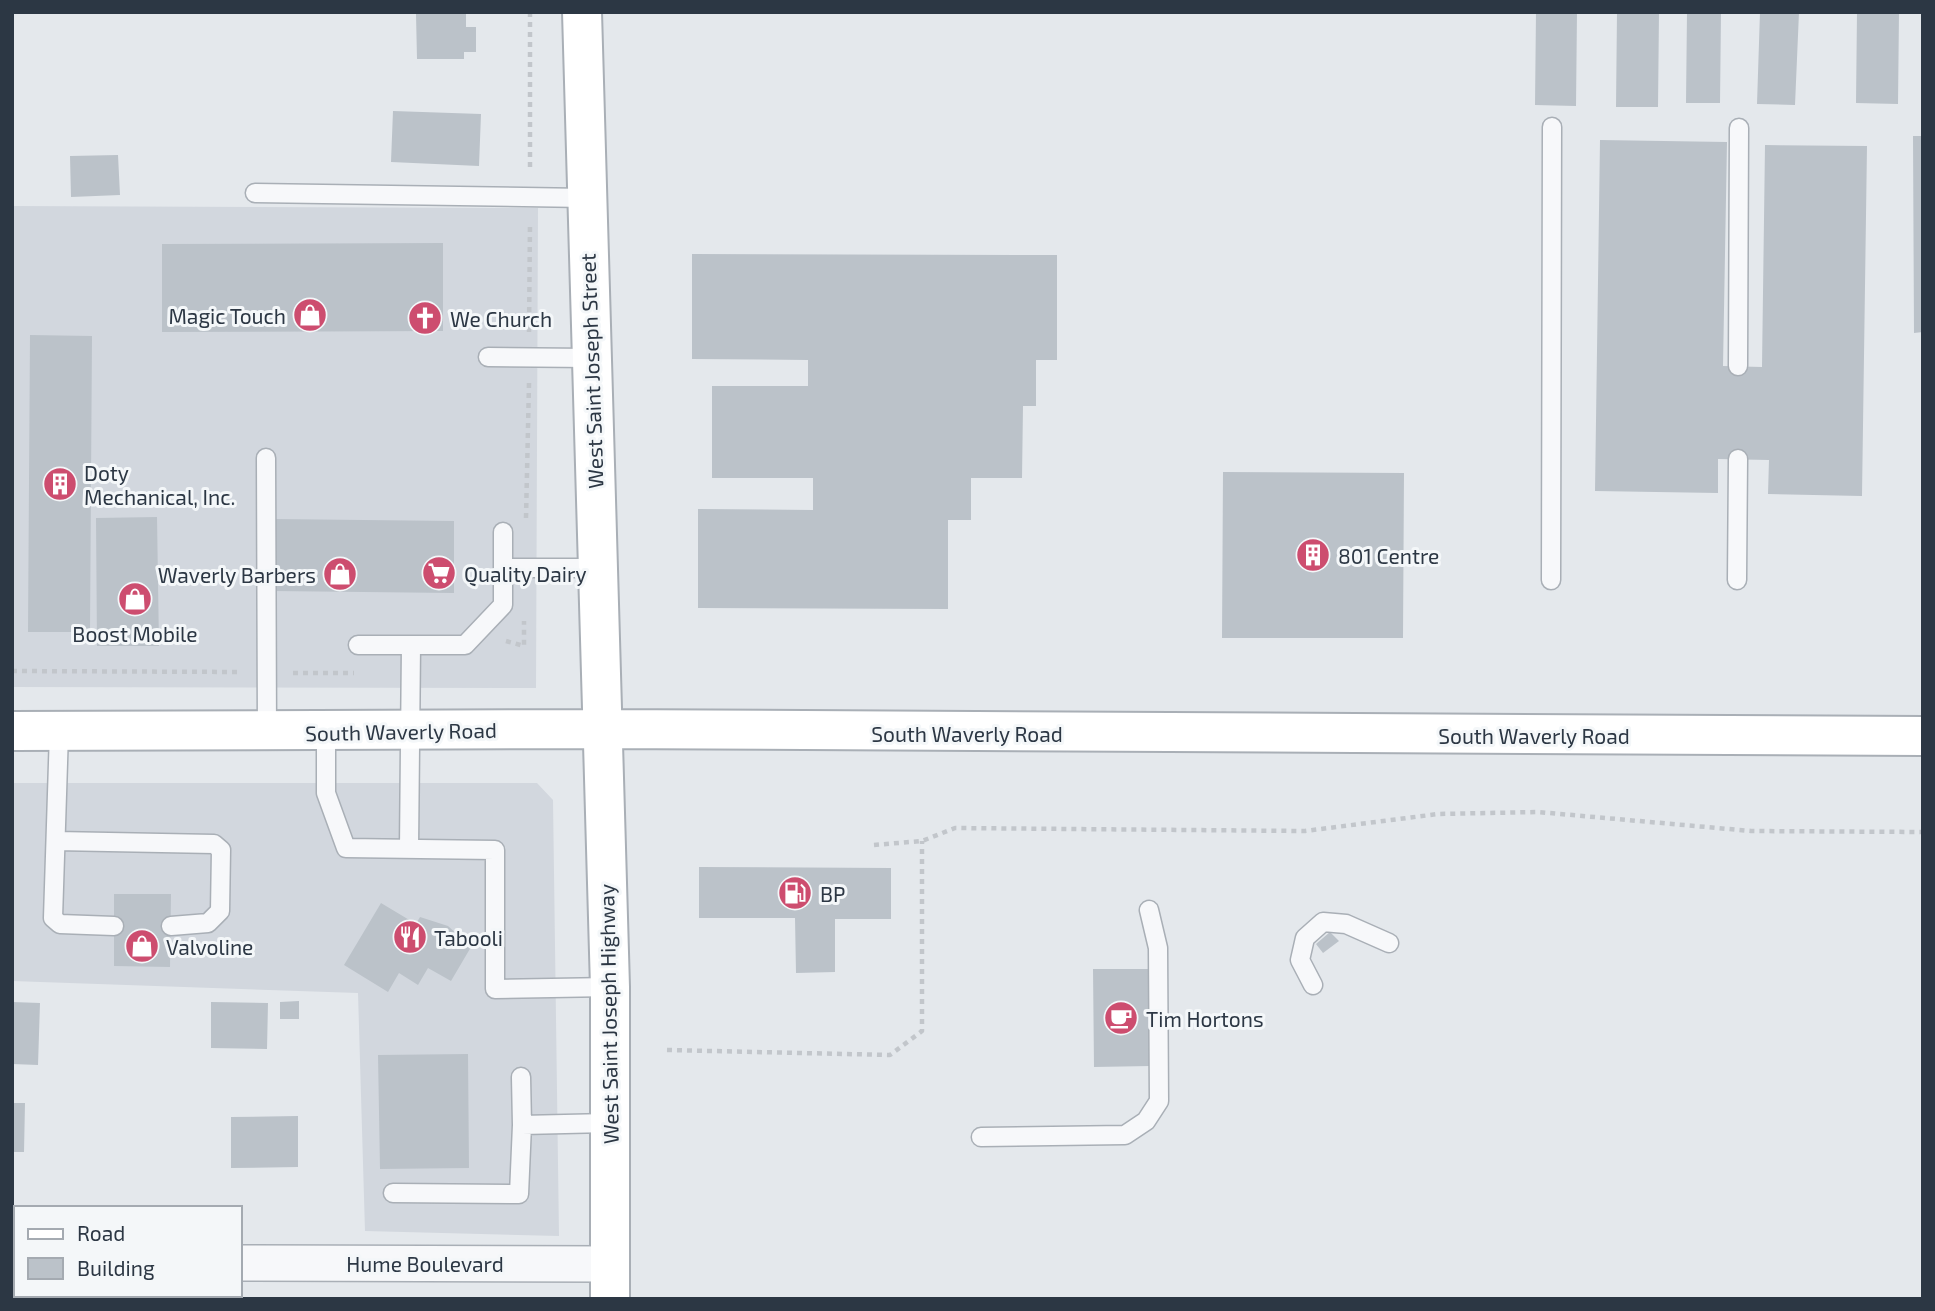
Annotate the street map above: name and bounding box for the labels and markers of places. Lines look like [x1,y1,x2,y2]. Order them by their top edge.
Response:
shop icon: Magic Touch [291,296,329,334]
church icon: We Church [406,299,444,337]
place label: Magic Touch [168,303,286,328]
place label: We Church [450,306,552,331]
place label: Doty Mechanical, Inc. [84,460,235,509]
building icon: Doty Mechanical, Inc. [41,465,79,503]
building icon: 801 Centre [1294,536,1332,574]
place label: 801 Centre [1338,543,1439,568]
supermarket icon: Quality Dairy [420,554,458,592]
shop icon: Waverly Barbers [321,555,359,593]
place label: Quality Dairy [464,561,587,587]
place label: Waverly Barbers [158,562,316,587]
shop icon: Boost Mobile [116,580,154,618]
place label: Boost Mobile [72,621,198,646]
fuel station icon: BP [776,874,814,912]
place label: BP [820,881,845,906]
restaurant icon: Tabooli [391,918,429,956]
place label: Tabooli [434,925,503,950]
shop icon: Valvoline [123,927,161,965]
place label: Valvoline [166,934,253,959]
cafe icon: Tim Hortons [1102,999,1140,1037]
place label: Tim Hortons [1146,1006,1264,1031]

